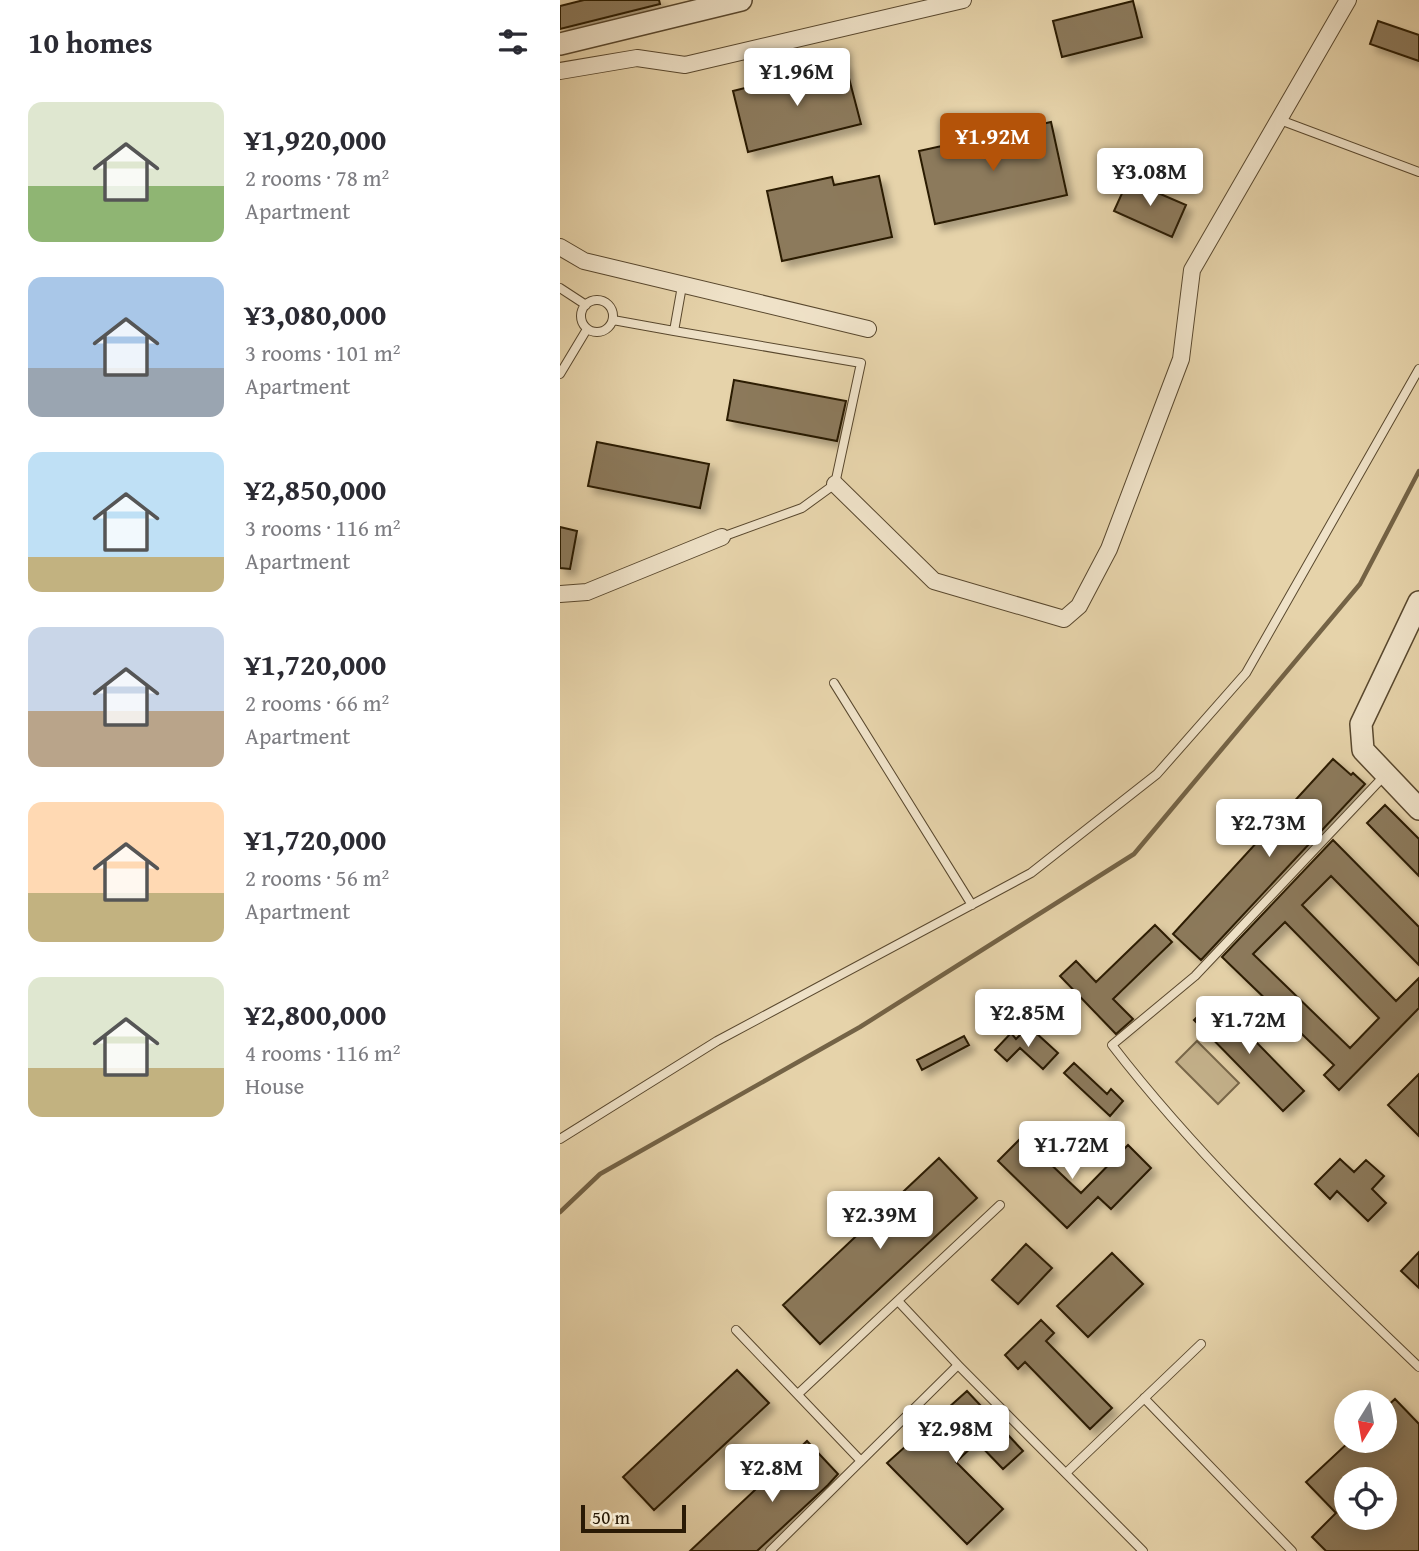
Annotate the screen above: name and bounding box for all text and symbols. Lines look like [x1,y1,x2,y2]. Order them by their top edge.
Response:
text: 10 homes [28,20,153,64]
icon: filters [494,23,532,61]
pin: ¥1.96M [740,48,854,108]
text: ¥1.96M [760,54,834,87]
pin: ¥1.92M [936,114,1050,173]
text: ¥1,920,000 [245,117,386,161]
text: ¥1.92M [956,119,1030,152]
icon: home [84,130,168,214]
pin: ¥3.08M [1093,148,1207,208]
text: ¥3.08M [1113,154,1187,187]
text: 2 rooms · 78 m² [245,161,389,194]
text: Apartment [245,194,350,227]
text: ¥3,080,000 [245,292,386,336]
icon: home [84,305,168,389]
text: 3 rooms · 101 m² [245,336,400,369]
text: Apartment [245,369,350,402]
text: ¥2,850,000 [245,467,386,511]
icon: home [84,480,168,564]
text: 3 rooms · 116 m² [245,511,400,544]
text: Apartment [245,544,350,577]
text: ¥1,720,000 [245,642,386,686]
icon: home [84,655,168,739]
text: 2 rooms · 66 m² [245,686,389,719]
text: Apartment [245,719,350,752]
pin: ¥2.73M [1212,800,1326,859]
text: ¥2.73M [1232,805,1306,838]
text: ¥1,720,000 [245,817,386,861]
icon: home [84,830,168,914]
text: 2 rooms · 56 m² [245,861,389,894]
text: Apartment [245,894,350,927]
pin: ¥2.85M [971,990,1085,1049]
text: ¥2,800,000 [245,992,386,1036]
text: ¥2.85M [991,995,1065,1028]
pin: ¥1.72M [1192,996,1306,1056]
text: ¥1.72M [1212,1002,1286,1035]
icon: home [84,1005,168,1089]
text: 4 rooms · 116 m² [245,1036,400,1069]
text: House [245,1069,304,1102]
pin: ¥1.72M [1015,1122,1129,1181]
text: ¥1.72M [1035,1127,1109,1160]
pin: ¥2.39M [823,1192,937,1251]
text: ¥2.39M [843,1197,917,1230]
north arrow [1334,1390,1396,1452]
map controls [1334,1390,1397,1530]
pin: ¥2.98M [899,1406,1013,1465]
text: ¥2.98M [919,1411,993,1444]
pin: ¥2.8M [723,1444,821,1504]
text: ¥2.8M [741,1450,803,1483]
button: locate [1334,1467,1397,1530]
scale bar [581,1502,686,1534]
text: 50 m [592,1503,630,1531]

